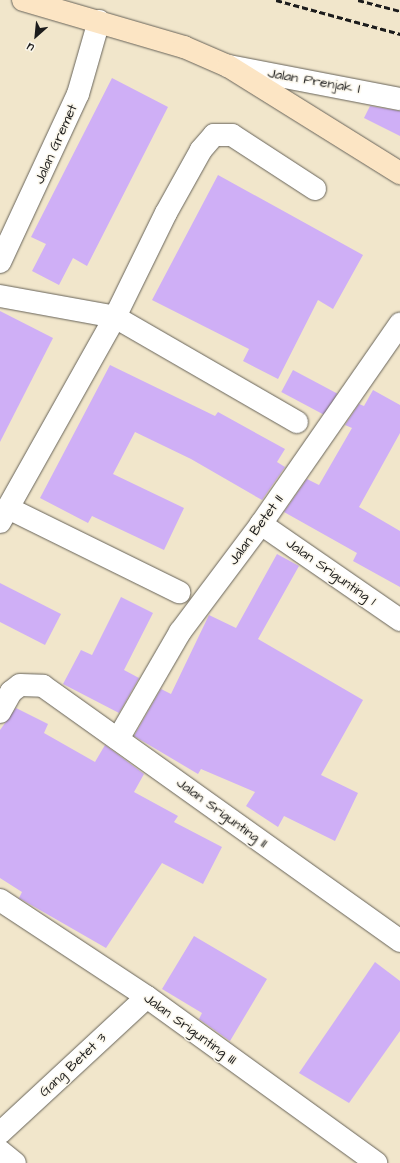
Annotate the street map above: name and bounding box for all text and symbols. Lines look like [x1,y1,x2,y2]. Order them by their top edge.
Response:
north arrow [16,16,56,56]
text: U [24,39,36,55]
street label: Jalan Prenjak I [266,65,362,97]
street label: Jalan Gremet [31,101,81,187]
street label: Jalan Betet II [225,492,287,568]
street label: Jalan Srigunting 1 [283,535,379,609]
street label: Jalan Srigunting II [173,774,271,852]
street label: Jalan Srigunting III [140,990,240,1068]
street label: Gang Betet 3 [36,1030,110,1100]

